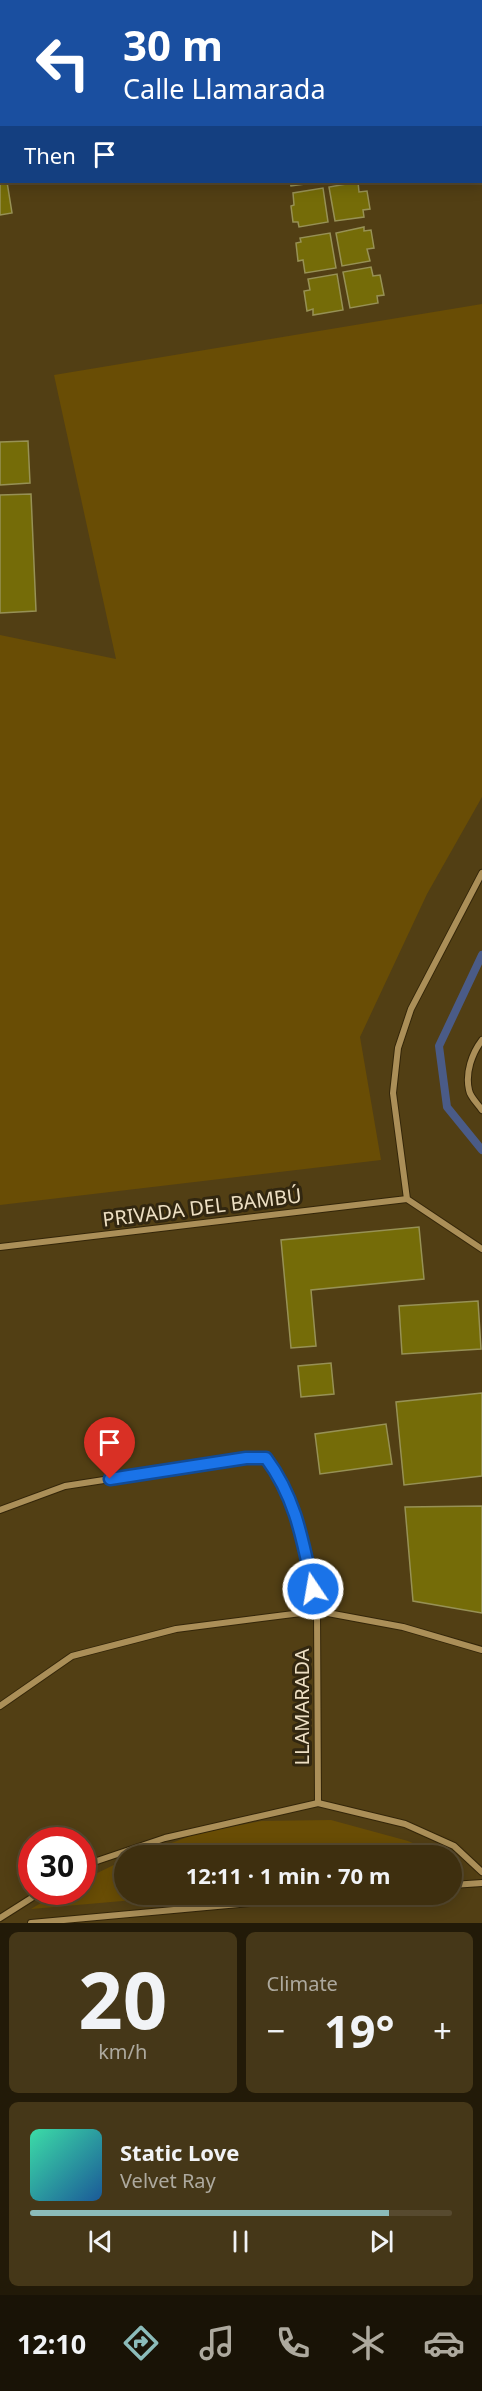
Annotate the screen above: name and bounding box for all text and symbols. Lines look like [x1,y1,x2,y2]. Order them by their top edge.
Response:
text: 30 m [123,16,223,73]
icon: left [24,24,102,102]
text: Calle Llamarada [123,70,326,107]
icon: arrive [88,138,121,171]
text: Then [24,140,76,170]
street label: PRIVADA DEL BAMBÚ [101,1181,303,1233]
pin [84,1417,135,1479]
icon: arrive [93,1426,126,1459]
position arrow [281,1557,345,1621]
street label: LLAMARADA [288,1648,315,1765]
speed limit sign: 30 [18,1827,96,1905]
text: 12:11 · 1 min · 70 m [186,1860,390,1890]
text: 20 [78,1946,167,2052]
text: Climate [267,1970,338,1997]
text: 19° [324,2000,395,2061]
text: − [267,2008,285,2053]
text: + [433,2008,452,2053]
text: km/h [98,2038,147,2065]
text: Static Love [120,2137,239,2167]
text: Velvet Ray [120,2167,216,2194]
icon: previous [84,2225,117,2258]
icon: pause [224,2225,257,2258]
icon: next [365,2225,398,2258]
icon: directions [120,2322,162,2364]
icon: music [196,2322,238,2364]
icon: phone [272,2322,314,2364]
icon: climate [347,2322,389,2364]
icon: car [423,2322,465,2364]
text: 12:10 [17,2325,86,2362]

